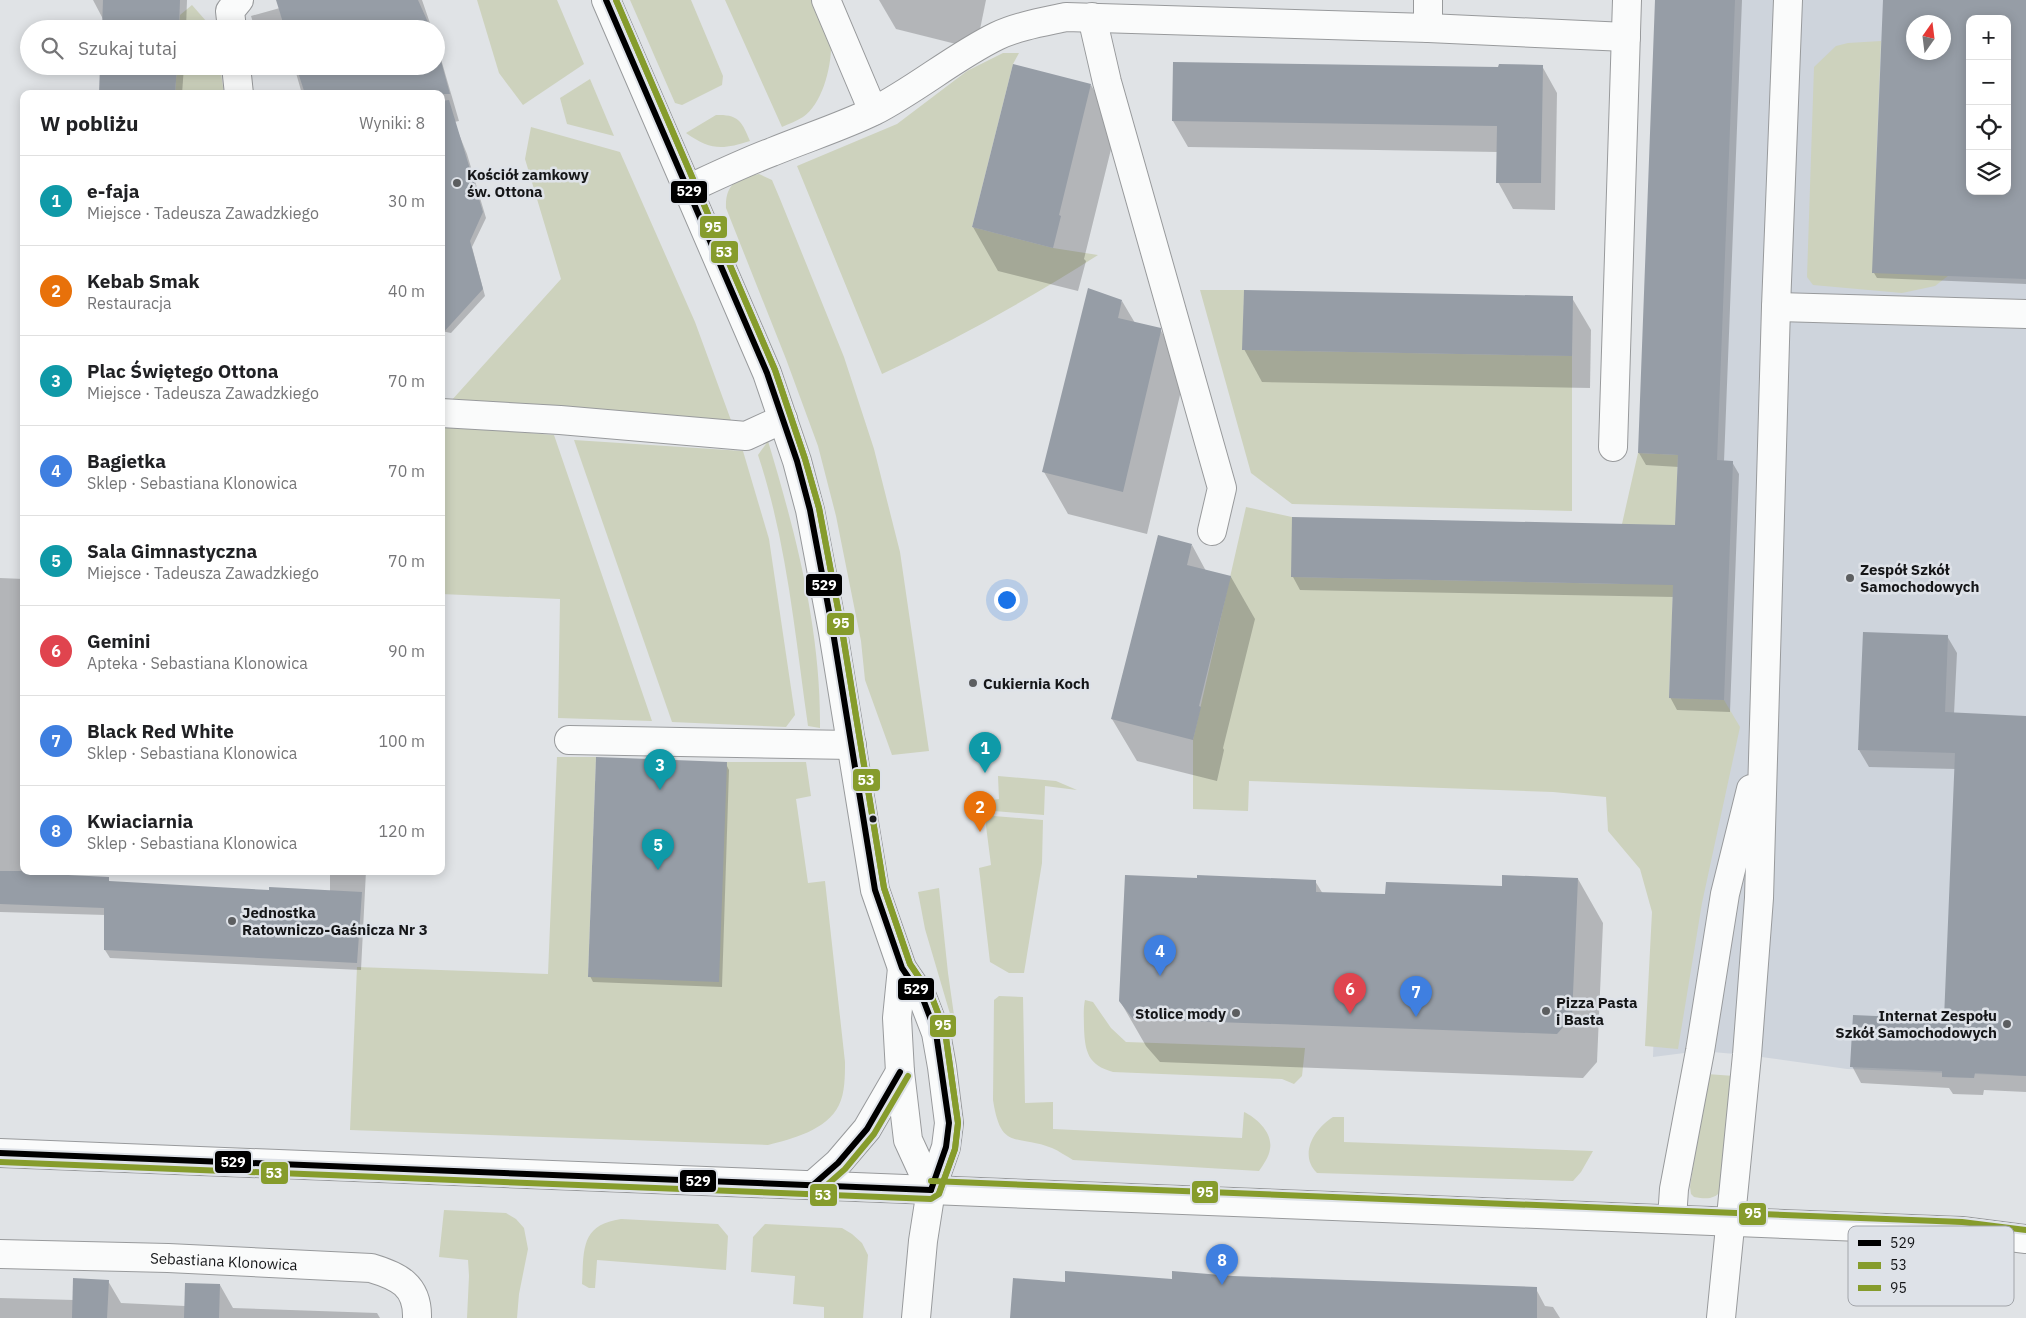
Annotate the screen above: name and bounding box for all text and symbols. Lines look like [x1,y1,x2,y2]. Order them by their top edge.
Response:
north arrow [1906,15,1951,60]
map controls [1966,15,2011,195]
button: + [1966,15,2011,60]
search box [20,20,445,75]
icon: search [38,34,66,62]
text: Szukaj tutaj [78,36,177,60]
button: − [1966,60,2011,105]
button: locate [1966,105,2011,150]
text: W pobliżu [40,109,139,137]
text: Wyniki: 8 [359,113,425,133]
button: layers [1966,150,2011,195]
place label: Kościół zamkowy św. Ottona [467,165,589,201]
marker: Kościół zamkowy św. Ottona [451,177,463,189]
text: e-faja [87,179,139,203]
line badge: 529 [670,180,708,204]
text: 529 [676,182,702,200]
text: 1 [51,191,61,211]
text: 30 m [388,191,425,211]
text: Miejsce · Tadeusza Zawadzkiego [87,203,319,223]
line badge: 95 [699,215,728,239]
text: 95 [705,218,721,236]
line badge: 53 [710,240,739,264]
text: 53 [716,243,732,261]
text: Kebab Smak [87,269,199,293]
text: 2 [51,281,61,301]
text: 40 m [388,281,425,301]
text: Restauracja [87,293,172,313]
text: Plac Świętego Ottona [87,359,279,383]
text: 3 [51,371,61,391]
text: 70 m [388,371,425,391]
text: Miejsce · Tadeusza Zawadzkiego [87,383,319,403]
text: Bagietka [87,449,166,473]
text: 4 [51,461,61,481]
text: 70 m [388,461,425,481]
text: Sklep · Sebastiana Klonowica [87,473,297,493]
text: Sala Gimnastyczna [87,539,257,563]
text: 5 [51,551,61,571]
text: 70 m [388,551,425,571]
place label: Zespół Szkół Samochodowych [1860,560,1980,596]
text: Miejsce · Tadeusza Zawadzkiego [87,563,319,583]
marker: Zespół Szkół Samochodowych [1844,572,1856,584]
line badge: 529 [805,573,843,597]
text: 529 [811,576,837,594]
your location [994,587,1020,613]
line badge: 95 [826,612,855,636]
text: 95 [833,614,849,632]
text: Gemini [87,629,151,653]
text: 6 [51,641,61,661]
text: 90 m [388,641,425,661]
text: Apteka · Sebastiana Klonowica [87,653,308,673]
place label: Cukiernia Koch [983,674,1090,693]
marker: Cukiernia Koch [967,677,979,689]
text: Black Red White [87,719,234,743]
text: 7 [51,731,61,751]
text: 100 m [378,731,425,751]
pin: 1 [969,732,1001,773]
text: Sklep · Sebastiana Klonowica [87,743,297,763]
pin: 3 [644,749,676,790]
line badge: 53 [852,768,881,792]
text: 53 [858,771,874,789]
pin: 2 [964,791,996,832]
text: Kwiaciarnia [87,809,193,833]
unlabelled marker [868,814,878,824]
text: 8 [51,821,61,841]
text: 120 m [378,821,425,841]
pin: 5 [642,829,674,870]
text: Sklep · Sebastiana Klonowica [87,833,297,853]
place label: Jednostka Ratowniczo-Gaśnicza Nr 3 [242,903,428,939]
marker: Jednostka Ratowniczo-Gaśnicza Nr 3 [226,915,238,927]
pin: 4 [1144,935,1176,976]
pin: 6 [1334,973,1366,1014]
pin: 7 [1400,976,1432,1017]
line badge: 529 [897,977,935,1001]
text: 529 [903,980,929,998]
place label: Pizza Pasta i Basta [1556,993,1638,1029]
place label: Stolice mody [1135,1004,1226,1023]
marker: Pizza Pasta i Basta [1540,1005,1552,1017]
place label: Internat Zespołu Szkół Samochodowych [1835,1006,1997,1042]
marker: Stolice mody [1230,1007,1242,1019]
line badge: 95 [929,1014,957,1038]
text: 95 [935,1016,951,1034]
marker: Internat Zespołu Szkół Samochodowych [2001,1018,2013,1030]
line badge: 529 [214,1150,252,1174]
text: 529 [220,1153,246,1171]
line badge: 53 [260,1161,289,1185]
text: 53 [266,1164,282,1182]
line badge: 529 [679,1169,717,1193]
text: 529 [685,1172,711,1190]
line badge: 95 [1191,1180,1219,1204]
line badge: 53 [809,1183,838,1207]
text: 95 [1197,1183,1213,1201]
text: 53 [815,1186,831,1204]
line badge: 95 [1738,1202,1767,1226]
text: 95 [1745,1204,1761,1222]
legend [1848,1226,2014,1306]
text: 529 [1890,1234,1915,1252]
pin: 8 [1206,1244,1238,1285]
street label: Sebastiana Klonowica [150,1248,298,1274]
text: 53 [1890,1256,1907,1274]
text: 95 [1890,1279,1907,1297]

